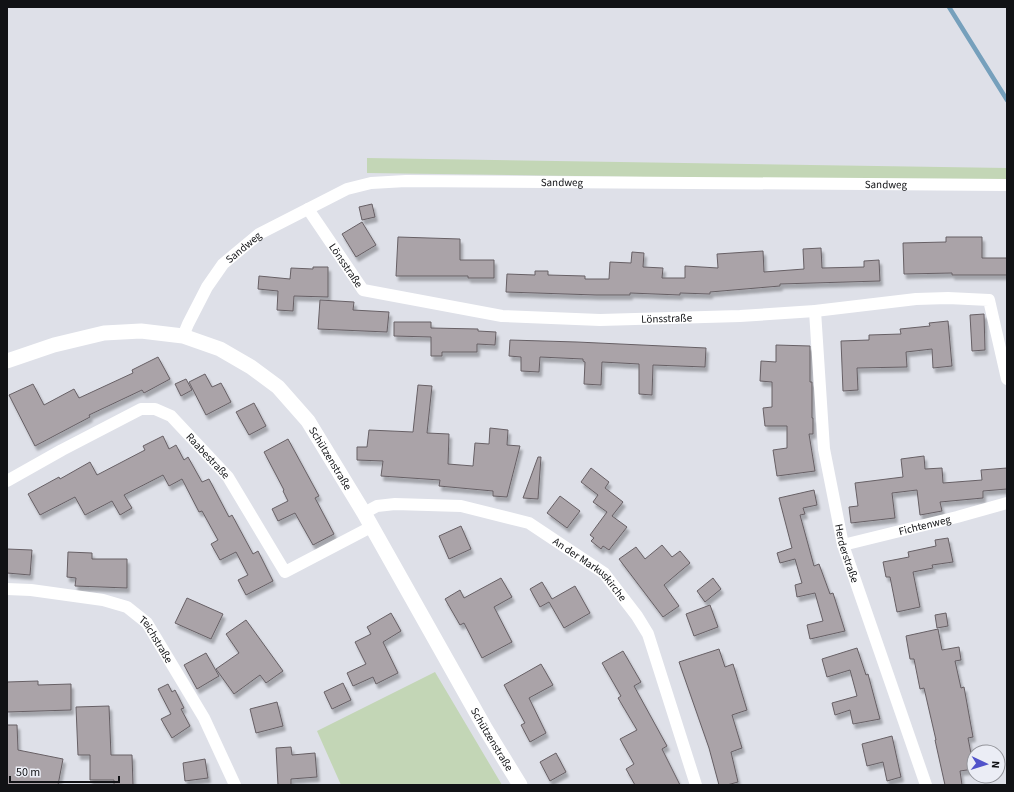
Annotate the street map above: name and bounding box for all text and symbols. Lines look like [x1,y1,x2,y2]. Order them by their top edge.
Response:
street label: Sandweg [541,175,584,190]
street label: Sandweg [865,177,908,192]
street label: Sandweg [223,228,265,267]
street label: Lönsstraße [325,240,367,291]
street label: Lönsstraße [641,310,693,327]
street label: Schützenstraße [305,424,356,493]
street label: Raabestraße [183,430,233,483]
street label: Fichtenweg [897,512,953,539]
street label: Herderstraße [831,523,863,585]
street label: An der Markuskirche [550,534,630,605]
street label: Teichstraße [136,613,177,666]
street label: Schützenstraße [467,705,517,774]
north arrow [966,744,1006,784]
scale bar [10,758,119,784]
text: N [988,760,1003,769]
text: 50 m [16,764,40,781]

